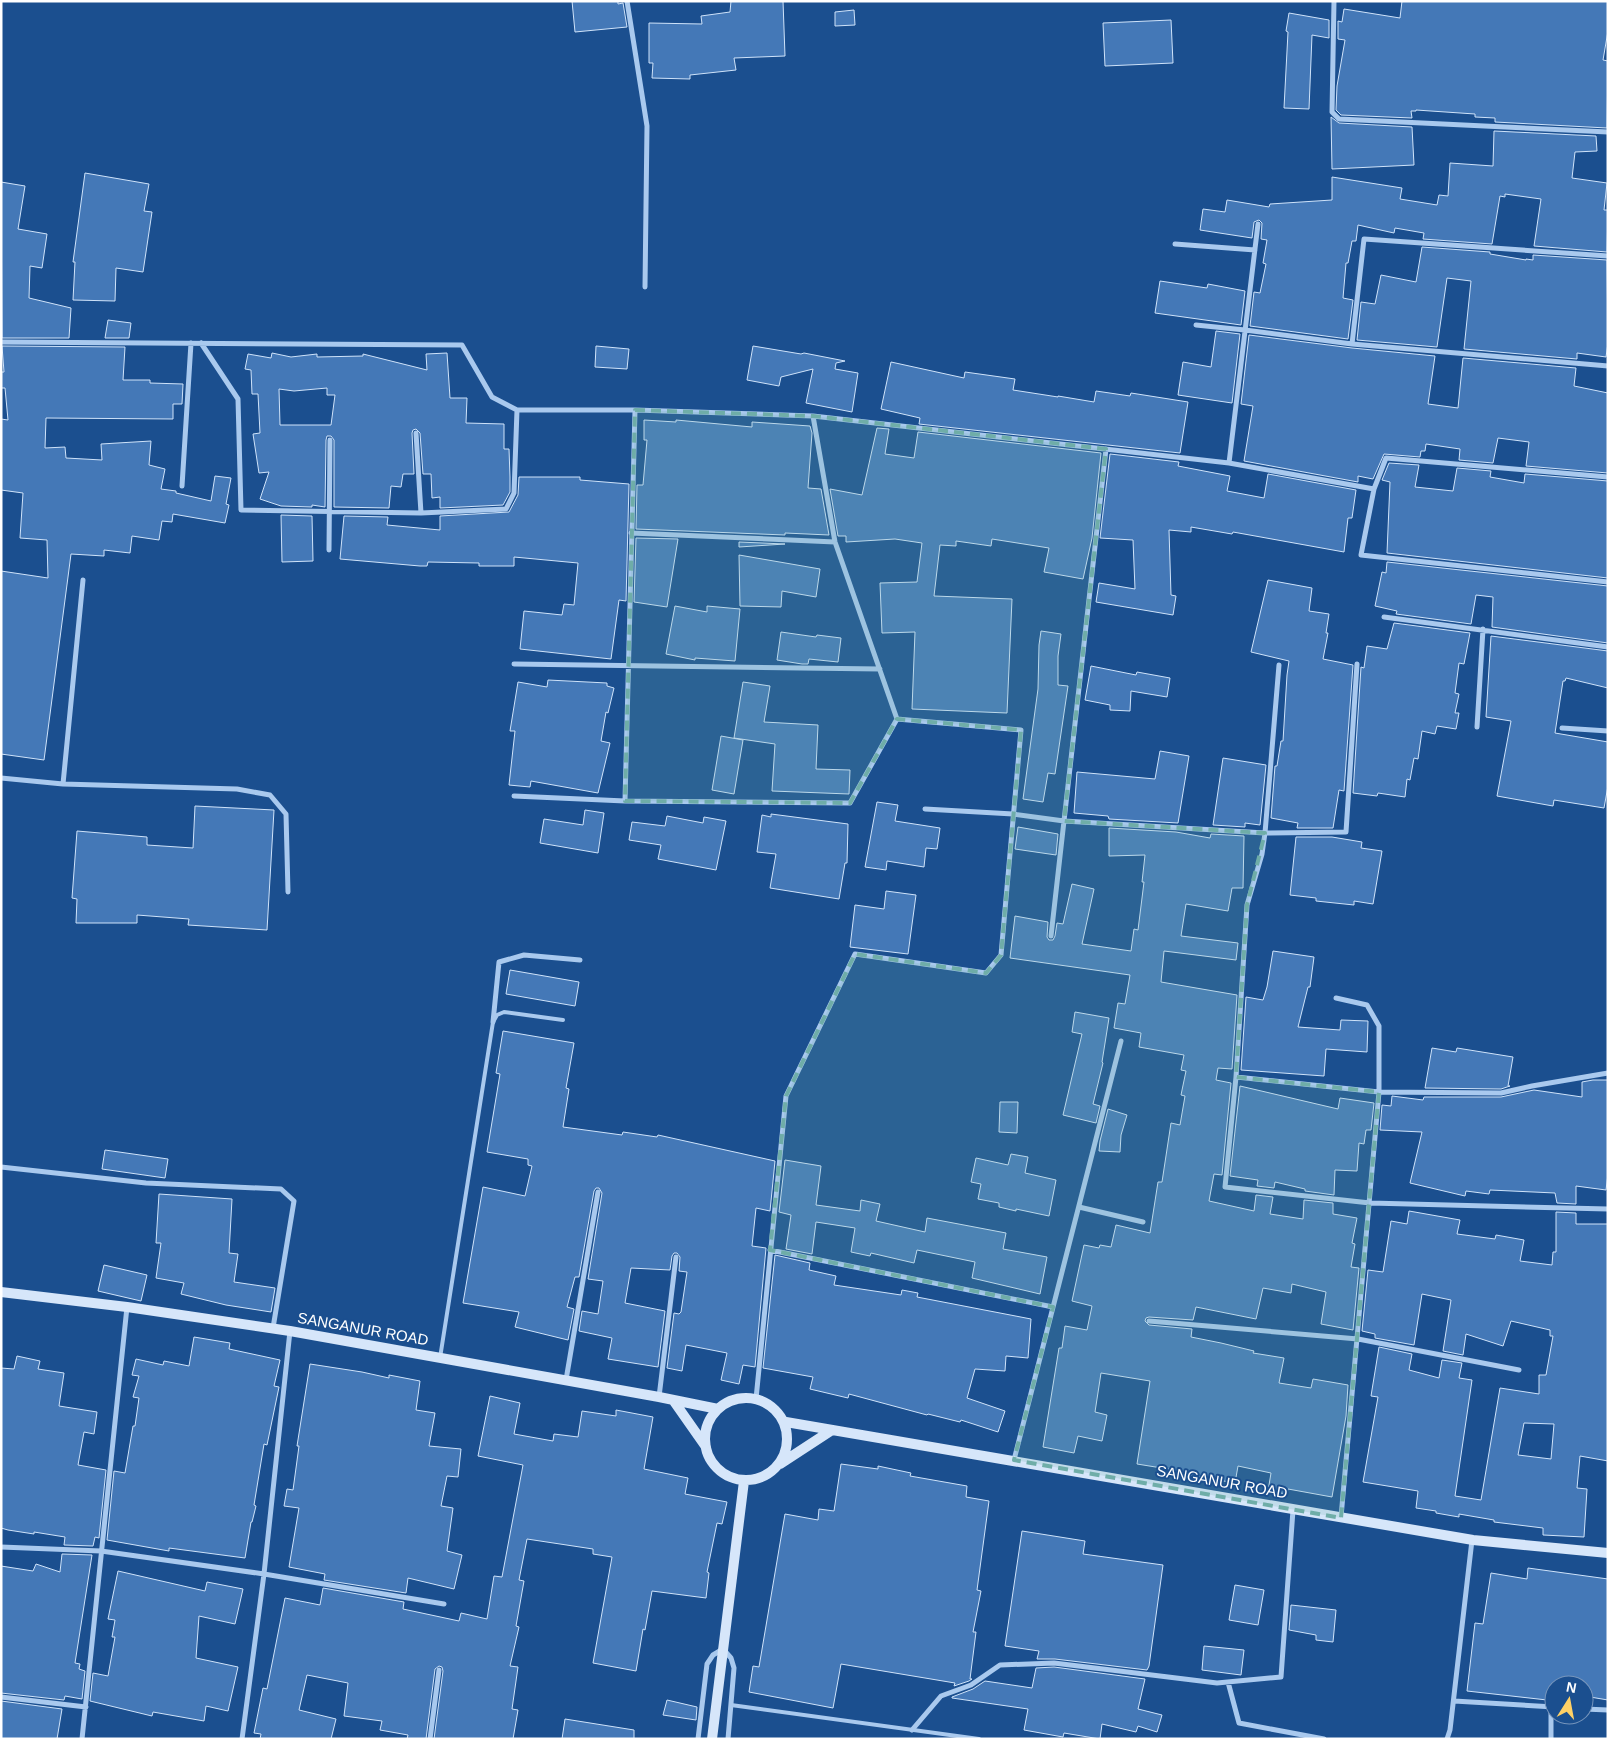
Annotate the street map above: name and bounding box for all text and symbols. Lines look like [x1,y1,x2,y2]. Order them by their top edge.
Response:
street label: SANGANUR ROAD [296,1309,430,1348]
street label: SANGANUR ROAD [1155,1462,1289,1501]
north arrow [1544,1675,1594,1725]
text: N [1565,1678,1578,1696]

